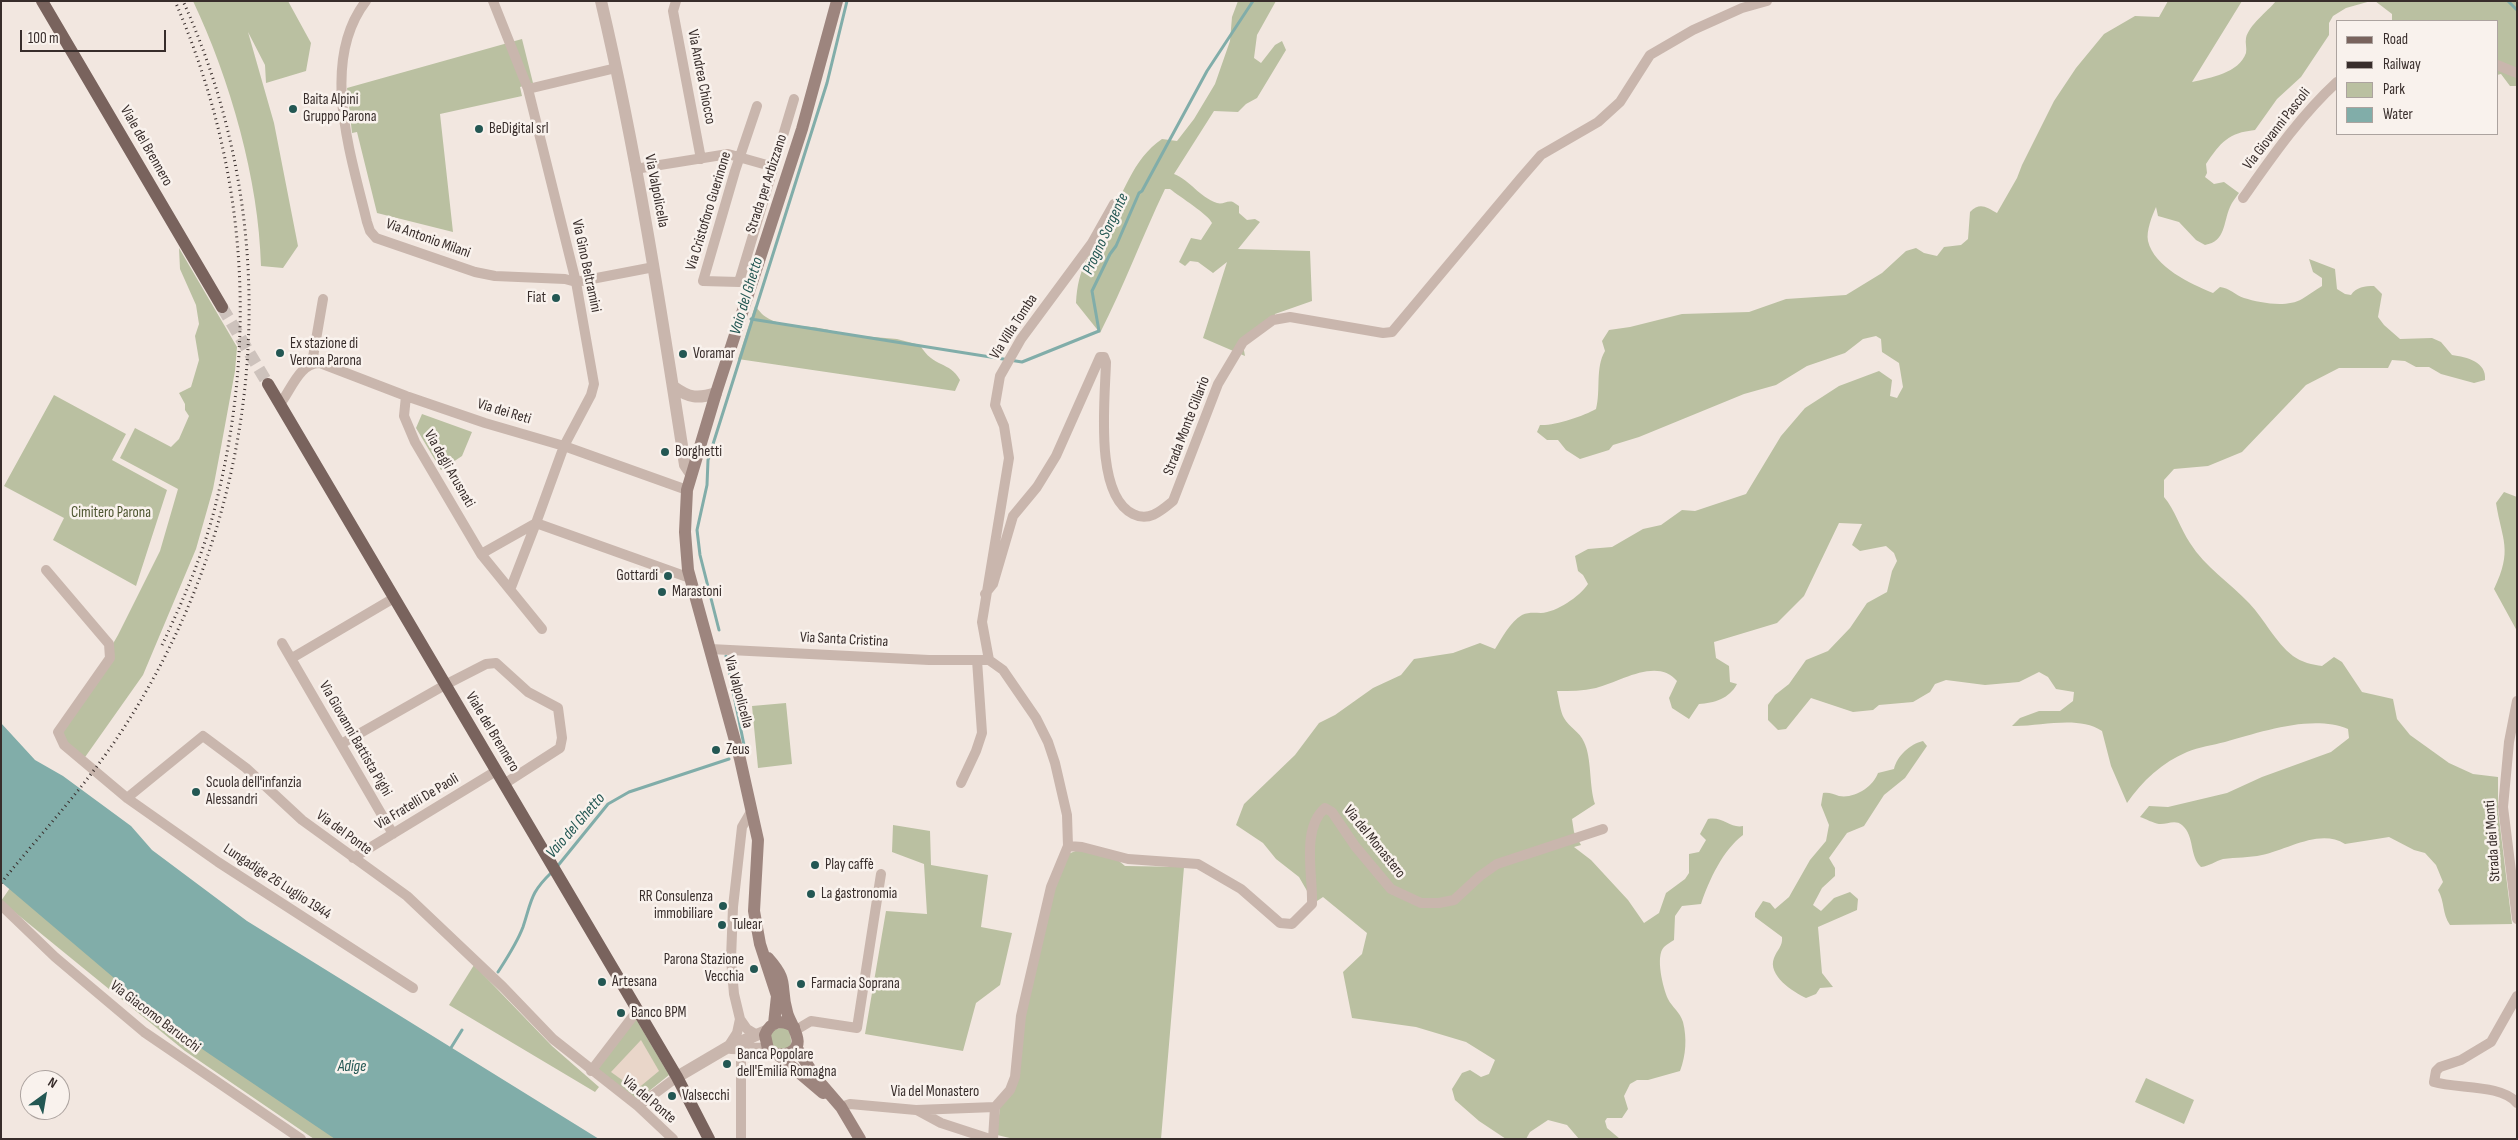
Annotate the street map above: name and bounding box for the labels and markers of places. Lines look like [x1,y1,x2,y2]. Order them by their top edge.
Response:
place label: Baita Alpini Gruppo Parona [303,91,377,126]
marker: Baita Alpini Gruppo Parona [287,103,299,115]
place label: BeDigital srl [489,120,549,138]
marker: BeDigital srl [473,123,485,135]
place label: Fiat [527,289,546,307]
marker: Fiat [550,292,562,304]
place label: Ex stazione di Verona Parona [290,335,362,370]
place label: Voramar [693,345,735,363]
marker: Ex stazione di Verona Parona [274,347,286,359]
marker: Voramar [677,348,689,360]
place label: Borghetti [675,443,722,461]
marker: Borghetti [659,446,671,458]
place label: Gottardi [616,567,658,585]
marker: Gottardi [662,570,674,582]
place label: Marastoni [672,583,722,601]
marker: Marastoni [656,586,668,598]
place label: Zeus [726,741,750,759]
marker: Zeus [710,744,722,756]
place label: Scuola dell'infanzia Alessandri [206,774,302,809]
marker: Scuola dell'infanzia Alessandri [190,786,202,798]
place label: Play caffè [825,856,874,874]
marker: Play caffè [809,859,821,871]
place label: La gastronomia [821,885,897,903]
place label: RR Consulenza immobiliare [639,888,713,923]
marker: La gastronomia [805,888,817,900]
marker: RR Consulenza immobiliare [717,900,729,912]
place label: Tulear [732,916,762,934]
marker: Tulear [716,919,728,931]
place label: Parona Stazione Vecchia [664,951,744,986]
marker: Parona Stazione Vecchia [748,963,760,975]
place label: Artesana [612,973,657,991]
place label: Farmacia Soprana [811,975,900,993]
marker: Artesana [596,976,608,988]
marker: Farmacia Soprana [795,978,807,990]
place label: Banco BPM [631,1004,686,1022]
marker: Banco BPM [615,1007,627,1019]
place label: Banca Popolare dell'Emilia Romagna [737,1046,836,1081]
marker: Banca Popolare dell'Emilia Romagna [721,1058,733,1070]
place label: Valsecchi [682,1087,729,1105]
marker: Valsecchi [666,1090,678,1102]

